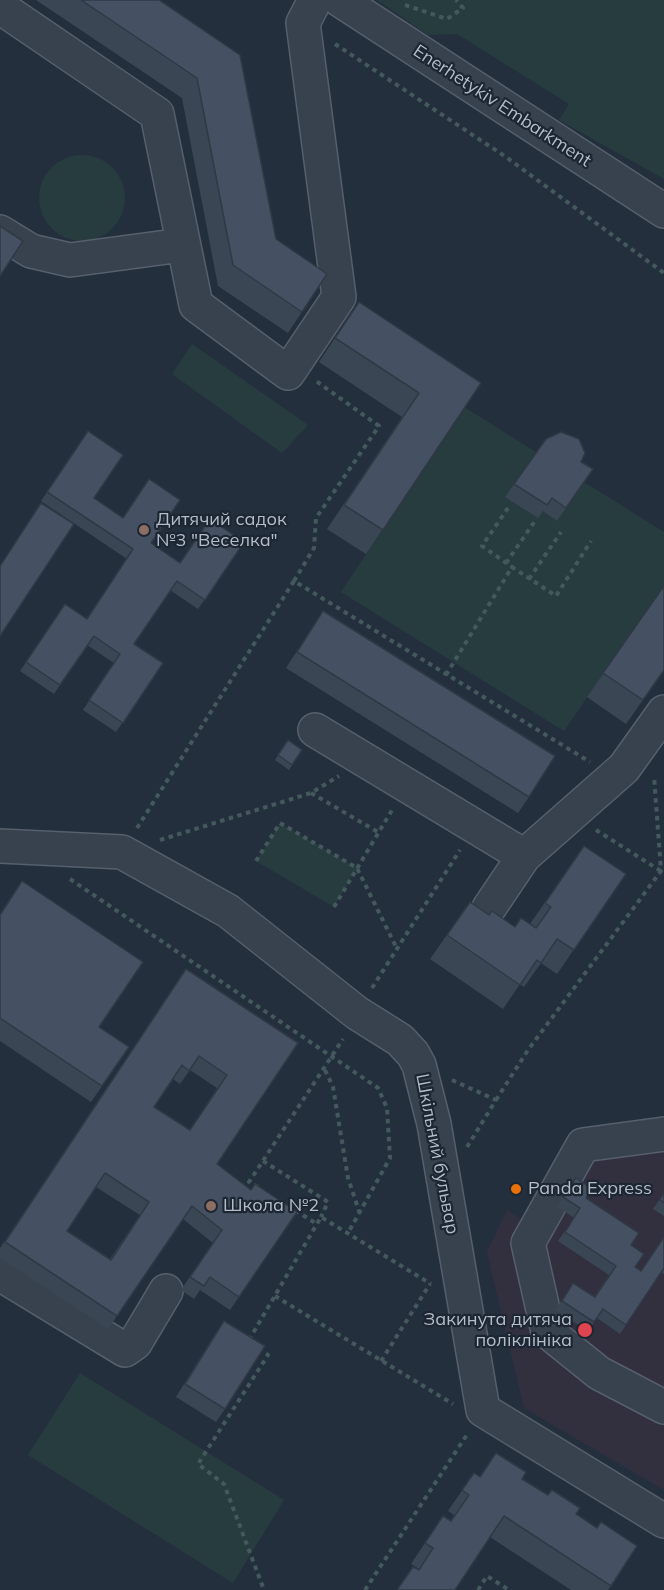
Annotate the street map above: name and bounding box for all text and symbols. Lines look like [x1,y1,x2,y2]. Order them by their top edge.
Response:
street label: Enerhetykiv Embarkment [409,40,595,172]
place label: Дитячий садок №3 "Веселка" [156,509,287,552]
marker: Дитячий садок №3 "Веселка" [137,523,151,537]
street label: Шкільний бульвар [411,1072,463,1236]
place label: Panda Express [528,1178,652,1200]
marker: Panda Express [509,1182,523,1196]
place label: Школа №2 [223,1195,319,1217]
marker: Школа №2 [204,1199,218,1213]
place label: Закинута дитяча поліклініка [424,1309,572,1352]
marker: Закинута дитяча поліклініка [576,1321,594,1339]

